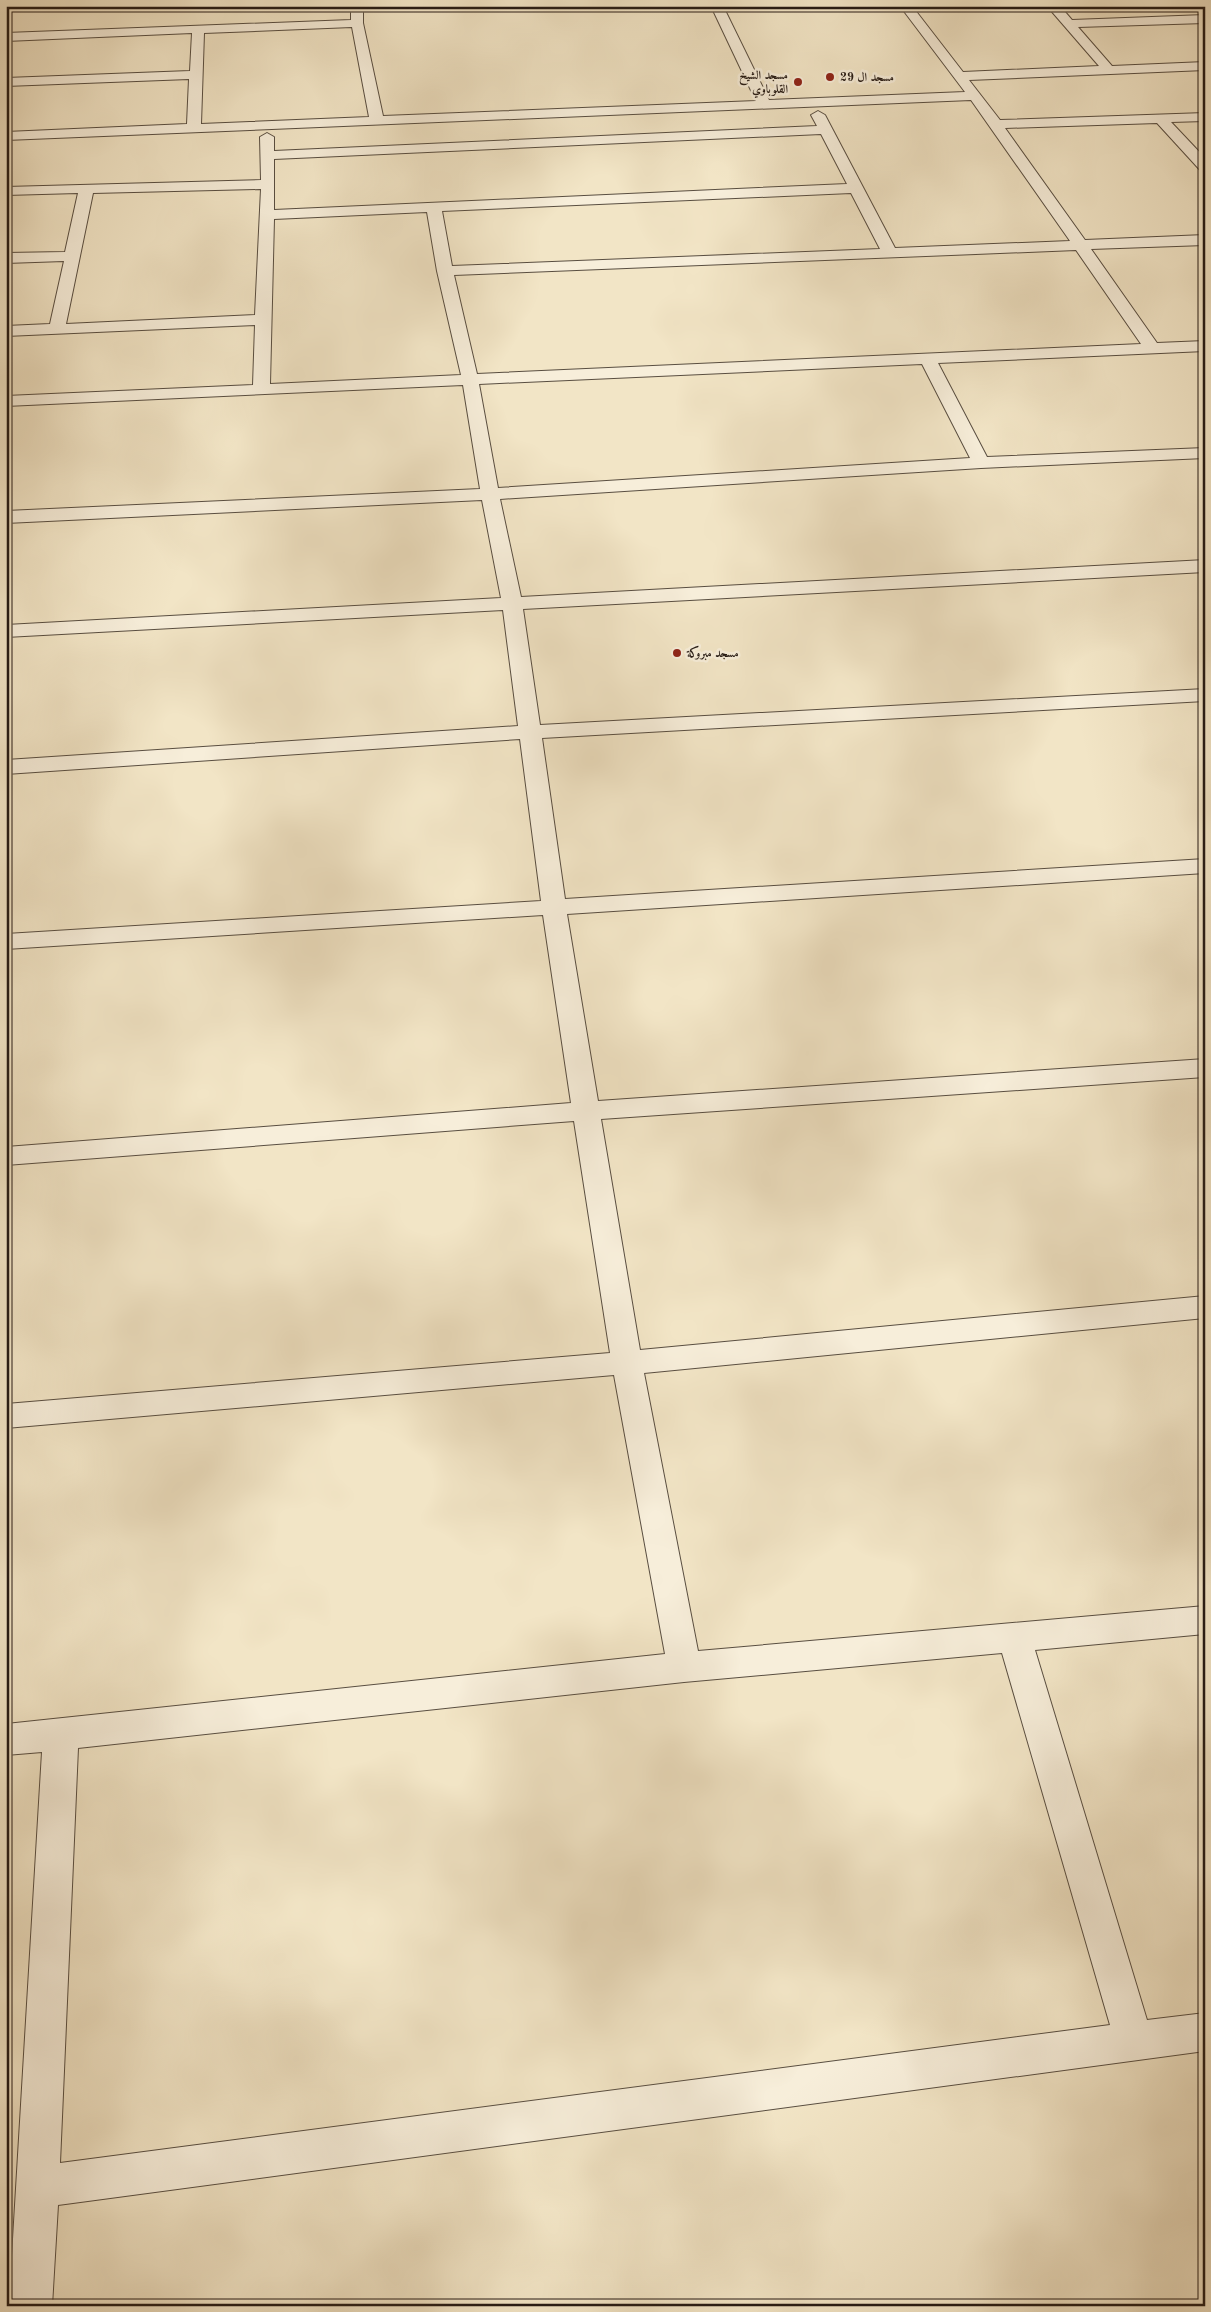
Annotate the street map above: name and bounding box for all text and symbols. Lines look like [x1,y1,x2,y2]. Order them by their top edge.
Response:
place label: مسجد الشيخ القلوباوي [739,69,788,99]
marker: مسجد ال 29 [824,71,836,83]
place label: مسجد ال 29 [840,71,894,84]
marker: مسجد الشيخ القلوباوي [792,76,804,88]
place label: مسجد مبروكة [686,645,739,661]
marker: مسجد مبروكة [671,647,683,659]

